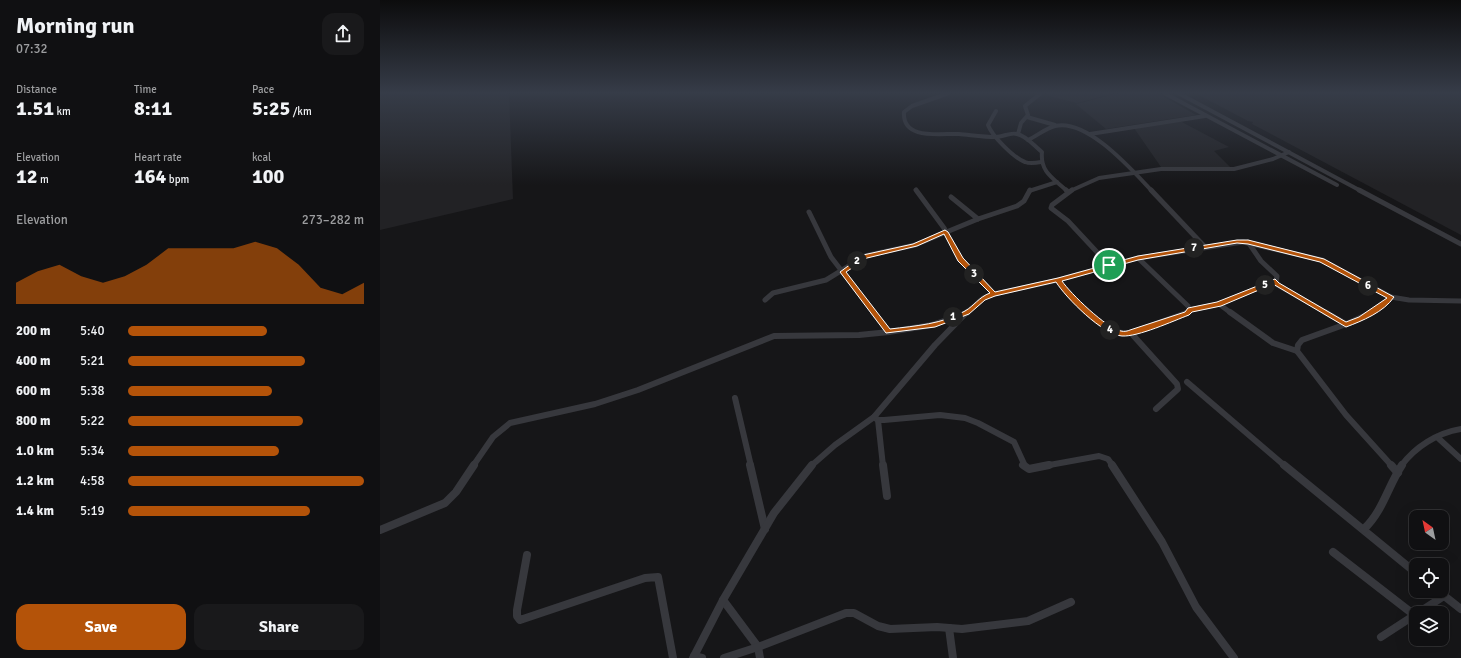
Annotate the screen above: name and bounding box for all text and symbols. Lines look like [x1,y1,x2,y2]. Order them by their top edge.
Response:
text: Morning run [16,12,135,39]
button: share [322,13,364,55]
text: 07:32 [16,41,48,57]
text: Distance [16,83,57,96]
text: Time [134,83,157,96]
text: Pace [252,83,274,96]
text: 1.51 [16,96,54,121]
text: 8:11 [134,96,172,121]
text: 5:25 [252,96,290,121]
text: km [54,105,71,118]
text: /km [290,105,312,118]
text: Elevation [16,151,60,164]
text: Heart rate [134,151,182,164]
text: kcal [252,151,271,164]
text: 12 [16,164,38,189]
text: 164 [134,164,166,189]
text: 100 [252,164,284,189]
text: m [38,173,49,186]
text: bpm [166,173,189,186]
text: Elevation [16,212,68,228]
text: 273–282 m [302,212,364,228]
pin: 7 [1184,238,1204,258]
text: 7 [1191,241,1197,254]
pin [1092,248,1126,282]
pin: 2 [847,251,867,271]
text: 2 [854,254,860,267]
icon: arrive [1098,254,1120,276]
pin: 3 [964,264,984,284]
text: 3 [971,267,977,280]
pin: 5 [1255,275,1275,295]
pin: 6 [1358,276,1378,296]
text: 5 [1262,278,1268,291]
text: 6 [1365,279,1371,292]
pin: 1 [943,307,963,327]
text: 1 [950,310,956,323]
pin: 4 [1100,320,1120,340]
text: 200 m [16,323,50,339]
text: 5:40 [80,323,105,339]
text: 4 [1107,323,1113,336]
text: 400 m [16,353,50,369]
text: 5:21 [80,353,105,369]
text: 600 m [16,383,50,399]
text: 5:38 [80,383,105,399]
text: 800 m [16,413,50,429]
text: 5:22 [80,413,105,429]
text: 1.0 km [16,443,54,459]
text: 5:34 [80,443,105,459]
text: 1.2 km [16,473,54,489]
text: 4:58 [80,473,105,489]
text: 1.4 km [16,503,54,519]
text: 5:19 [80,503,105,519]
north arrow [1409,510,1449,550]
map controls [1409,510,1449,646]
button: locate [1409,558,1449,598]
button: Save [16,604,186,650]
button: Share [194,604,364,650]
button: layers [1409,606,1449,646]

